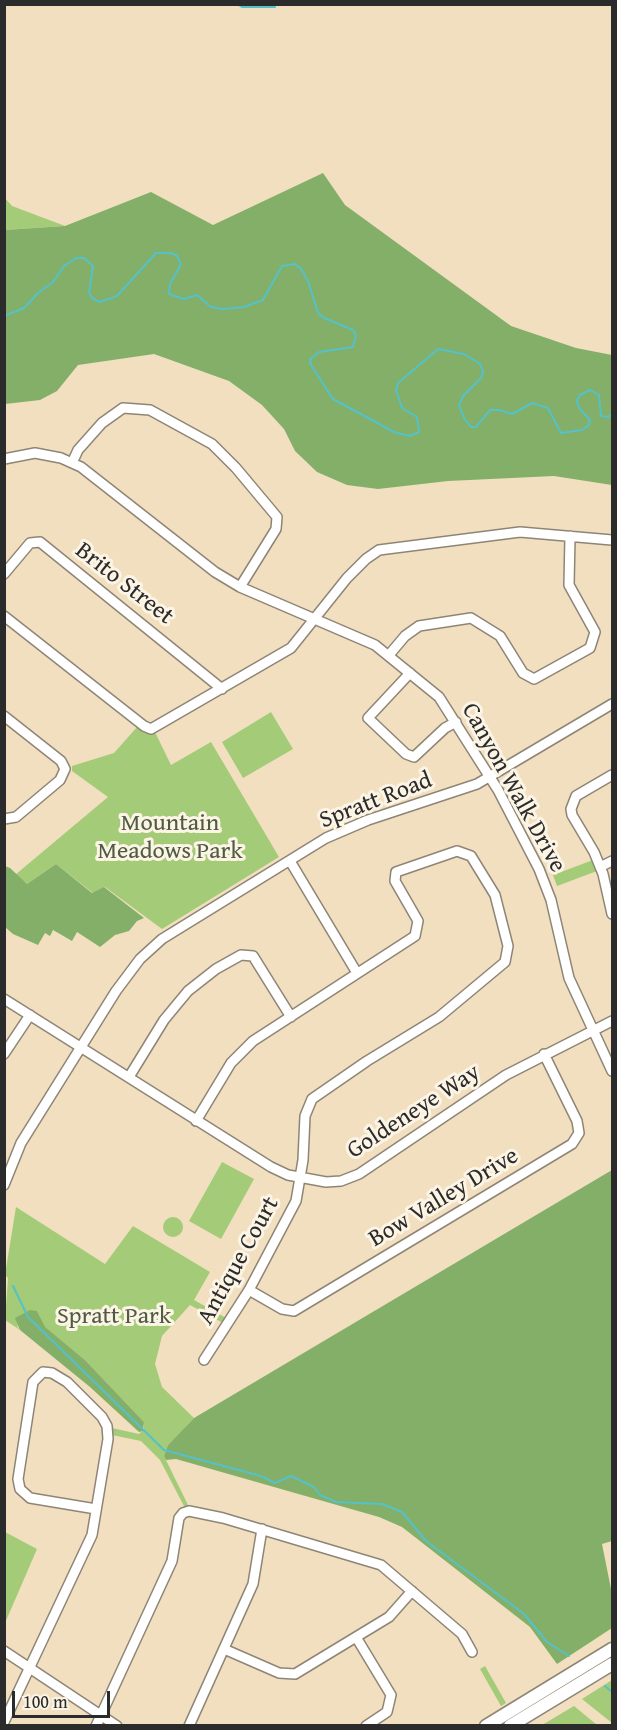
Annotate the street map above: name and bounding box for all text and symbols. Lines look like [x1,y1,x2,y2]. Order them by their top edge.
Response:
street label: Brito Street [69,537,179,631]
street label: Canyon Walk Drive [455,698,571,878]
street label: Spratt Road [316,766,436,836]
park label: Mountain Meadows Park [97,810,243,866]
street label: Goldeneye Way [342,1058,486,1166]
street label: Bow Valley Drive [364,1142,524,1254]
street label: Antique Court [192,1192,286,1330]
park label: Spratt Park [57,1303,171,1331]
scale bar [15,1679,112,1717]
text: 100 m [23,1688,68,1715]

